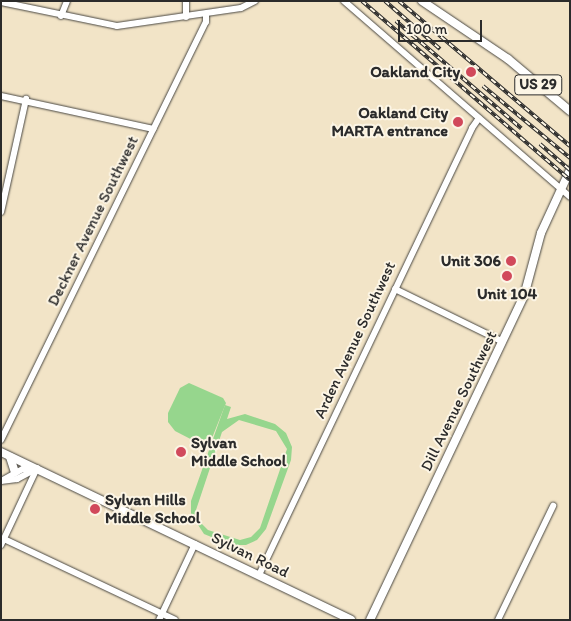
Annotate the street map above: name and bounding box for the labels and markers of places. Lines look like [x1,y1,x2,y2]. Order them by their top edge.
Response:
place label: Oakland City [370,62,460,82]
marker: Oakland City [464,65,478,79]
place label: Oakland City MARTA entrance [332,103,448,141]
marker: Oakland City MARTA entrance [452,116,464,128]
place label: Unit 306 [441,251,501,271]
marker: Unit 306 [505,255,517,267]
marker: Unit 104 [501,270,513,282]
place label: Unit 104 [477,284,537,304]
place label: Sylvan Middle School [191,433,286,471]
marker: Sylvan Middle School [175,446,187,458]
place label: Sylvan Hills Middle School [105,490,200,528]
marker: Sylvan Hills Middle School [89,503,101,515]

